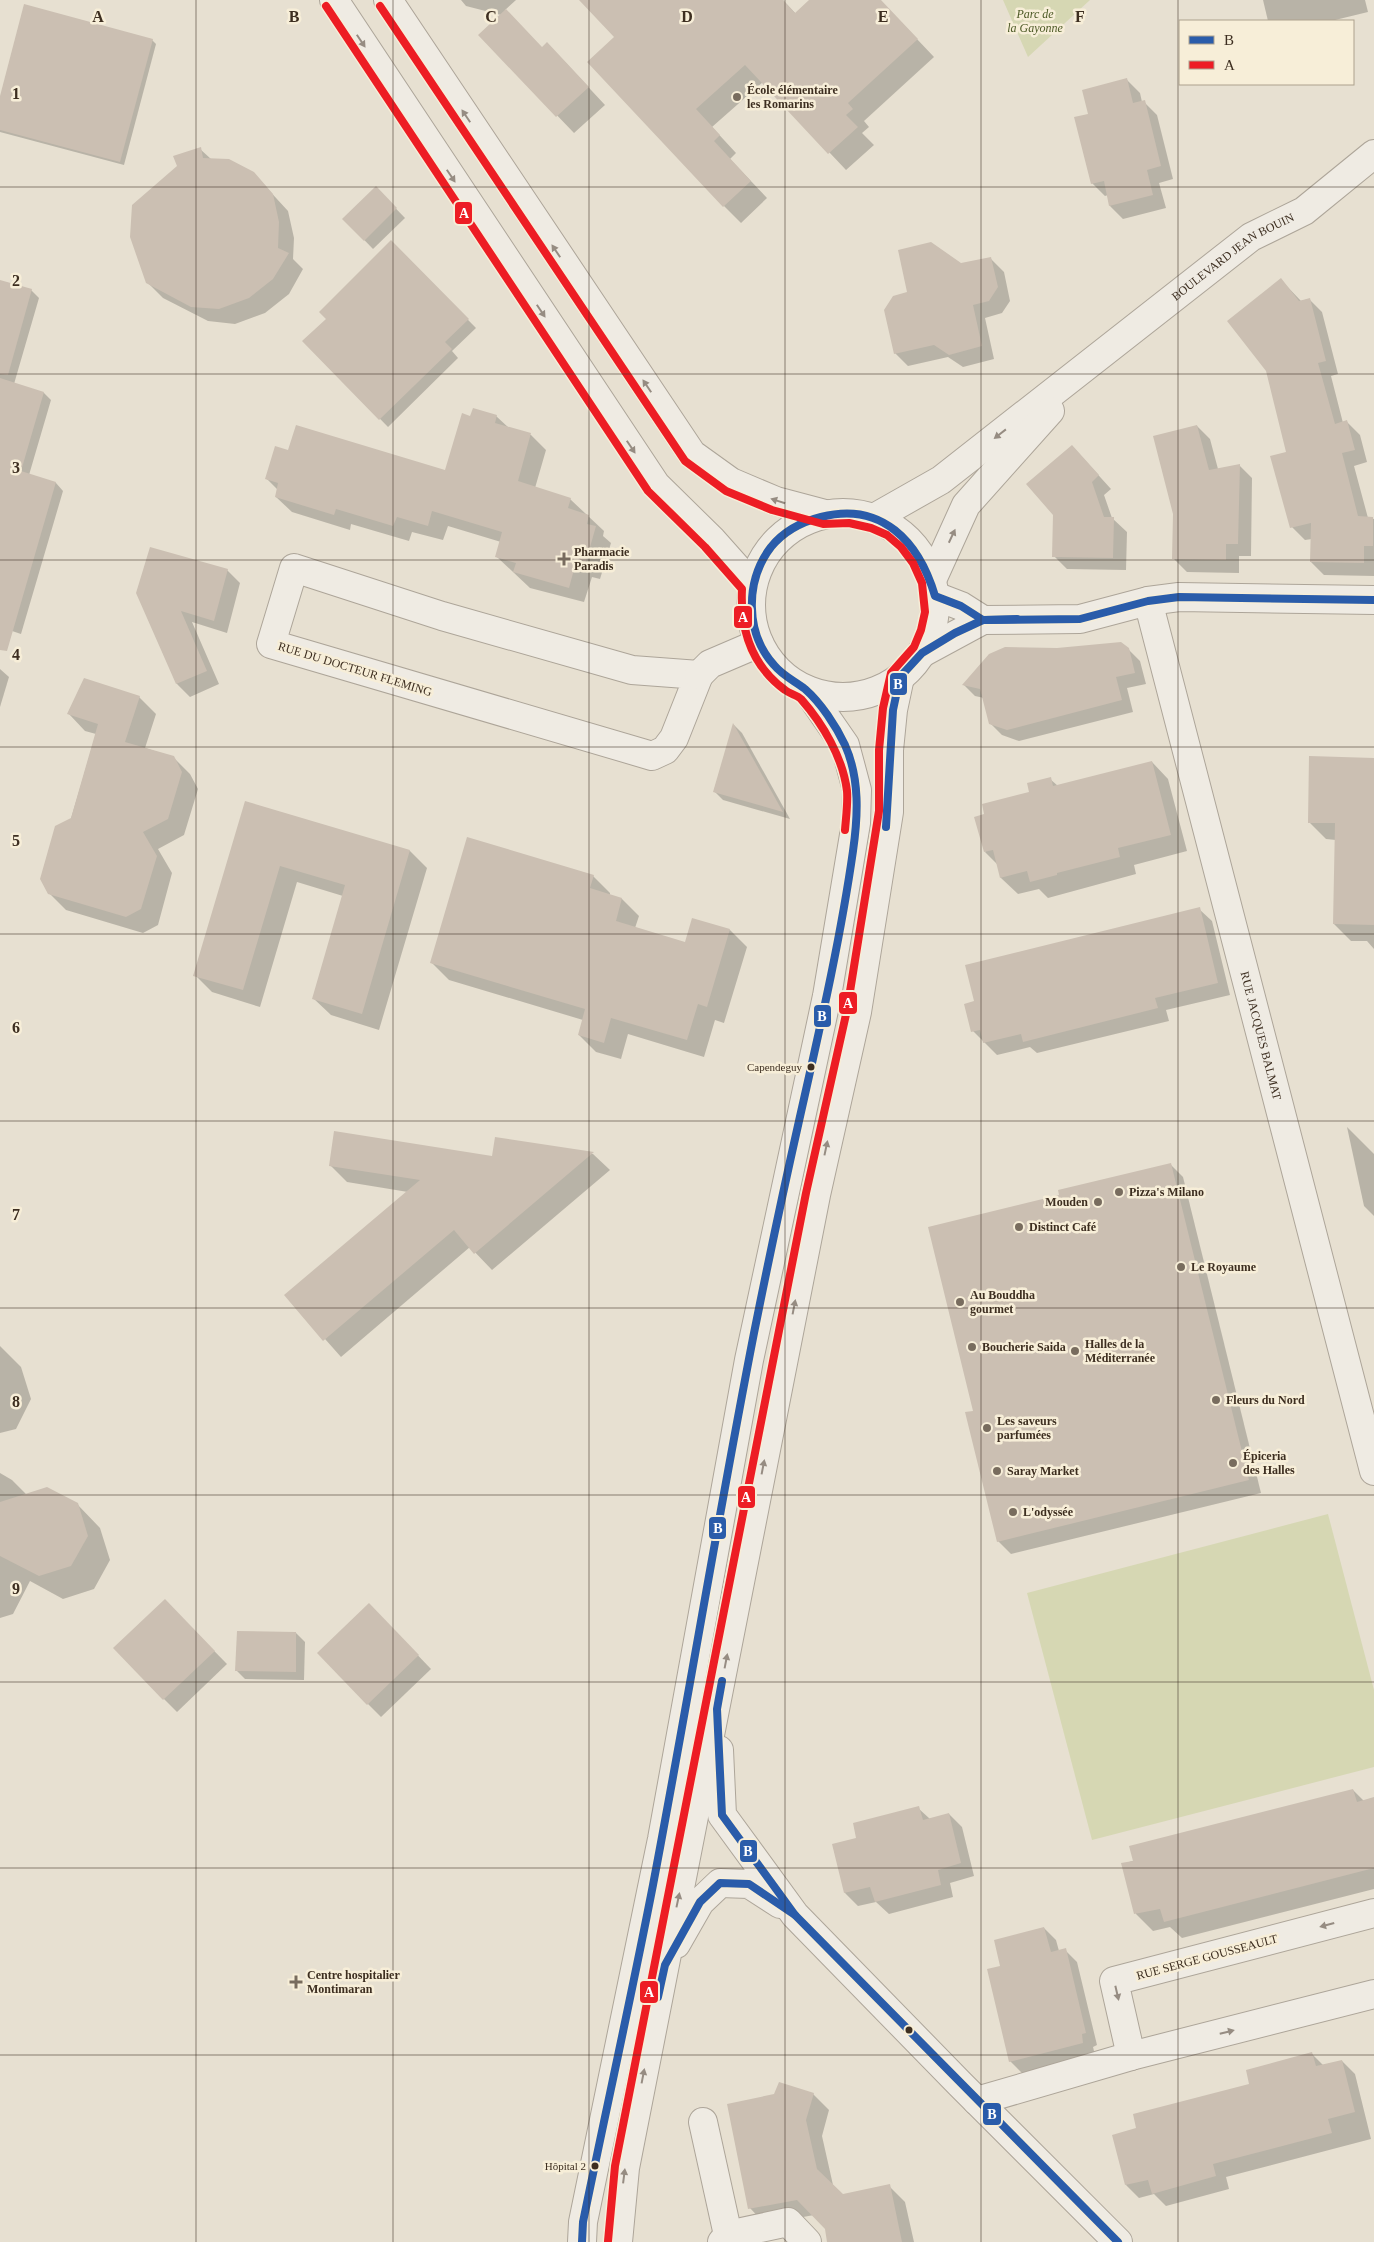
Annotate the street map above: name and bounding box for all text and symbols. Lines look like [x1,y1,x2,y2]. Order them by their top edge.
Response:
park label: Parc de la Gayonne [1007,7,1063,35]
text: A [92,8,104,25]
text: B [289,8,300,25]
text: C [485,8,497,25]
text: D [681,8,693,25]
text: E [878,8,888,25]
text: F [1075,8,1085,25]
legend [1179,20,1354,85]
text: B [1224,32,1234,48]
one-way arrow [356,34,366,47]
text: A [1224,57,1235,73]
place label: École élémentaire les Romarins [747,83,838,111]
text: 1 [12,85,20,102]
marker: École élémentaire les Romarins [731,91,743,103]
one-way arrow [461,109,471,123]
one-way arrow [446,169,456,183]
line badge: A [454,201,473,225]
text: A [459,206,470,221]
street label: BOULEVARD JEAN BOUIN [1169,210,1297,304]
one-way arrow [552,244,561,258]
text: 2 [12,272,20,289]
one-way arrow [536,305,546,318]
one-way arrow [642,379,652,393]
one-way arrow [994,428,1007,439]
one-way arrow [626,440,635,454]
text: 3 [12,459,20,476]
one-way arrow [770,497,785,504]
one-way arrow [948,528,956,543]
place label: Pharmacie Paradis [574,545,630,573]
marker: Pharmacie Paradis [558,553,570,565]
line badge: A [733,605,753,629]
text: A [738,610,749,625]
street label: RUE DU DOCTEUR FLEMING [276,639,434,699]
text: 4 [12,646,20,663]
line badge: B [889,672,908,696]
text: B [893,677,903,692]
text: 5 [12,832,20,849]
street label: RUE JACQUES BALMAT [1238,970,1284,1102]
line badge: A [838,991,858,1015]
text: A [843,996,854,1011]
line badge: B [813,1004,832,1028]
text: B [817,1009,827,1024]
text: 6 [12,1019,20,1036]
place label: Capendeguy [747,1061,802,1073]
marker: Capendeguy [806,1062,816,1072]
one-way arrow [822,1140,830,1156]
place label: Pizza's Milano [1129,1185,1204,1199]
marker: Pizza's Milano [1113,1186,1125,1198]
place label: Mouden [1045,1195,1088,1209]
marker: Mouden [1092,1196,1104,1208]
text: 7 [12,1206,20,1223]
place label: Distinct Café [1029,1220,1097,1234]
marker: Distinct Café [1013,1221,1025,1233]
place label: Le Royaume [1191,1260,1257,1274]
marker: Le Royaume [1175,1261,1187,1273]
place label: Au Bouddha gourmet [970,1288,1035,1316]
marker: Au Bouddha gourmet [954,1296,966,1308]
one-way arrow [790,1299,798,1315]
place label: Halles de la Méditerranée [1085,1337,1156,1365]
place label: Boucherie Saida [982,1340,1066,1354]
marker: Boucherie Saida [966,1341,978,1353]
marker: Halles de la Méditerranée [1069,1345,1081,1357]
text: 8 [12,1393,20,1410]
place label: Fleurs du Nord [1226,1393,1305,1407]
marker: Fleurs du Nord [1210,1394,1222,1406]
place label: Les saveurs parfumées [997,1414,1057,1442]
marker: Les saveurs parfumées [981,1422,993,1434]
place label: Épiceria des Halles [1243,1449,1295,1477]
marker: Épiceria des Halles [1227,1457,1239,1469]
one-way arrow [759,1458,767,1474]
place label: Saray Market [1007,1464,1079,1478]
marker: Saray Market [991,1465,1003,1477]
line badge: A [737,1485,756,1509]
text: A [741,1490,752,1505]
place label: L'odyssée [1023,1505,1074,1519]
marker: L'odyssée [1007,1506,1019,1518]
line badge: B [708,1516,727,1540]
text: B [713,1521,723,1536]
text: 9 [12,1580,20,1597]
one-way arrow [722,1653,730,1668]
line badge: B [739,1839,758,1863]
text: B [743,1844,753,1859]
one-way arrow [674,1892,682,1907]
one-way arrow [1319,1922,1334,1930]
street label: RUE SERGE GOUSSEAULT [1135,1931,1280,1983]
place label: Centre hospitalier Montimaran [307,1968,400,1996]
marker: Centre hospitalier Montimaran [289,1975,303,1989]
line badge: A [639,1980,659,2004]
text: A [644,1985,655,2000]
one-way arrow [1113,1986,1121,2001]
unlabelled marker [904,2025,914,2035]
one-way arrow [1219,2028,1234,2036]
one-way arrow [639,2069,647,2084]
line badge: B [982,2102,1002,2126]
text: B [987,2107,997,2122]
place label: Hôpital 2 [545,2160,586,2172]
marker: Hôpital 2 [590,2161,600,2171]
one-way arrow [620,2168,628,2184]

